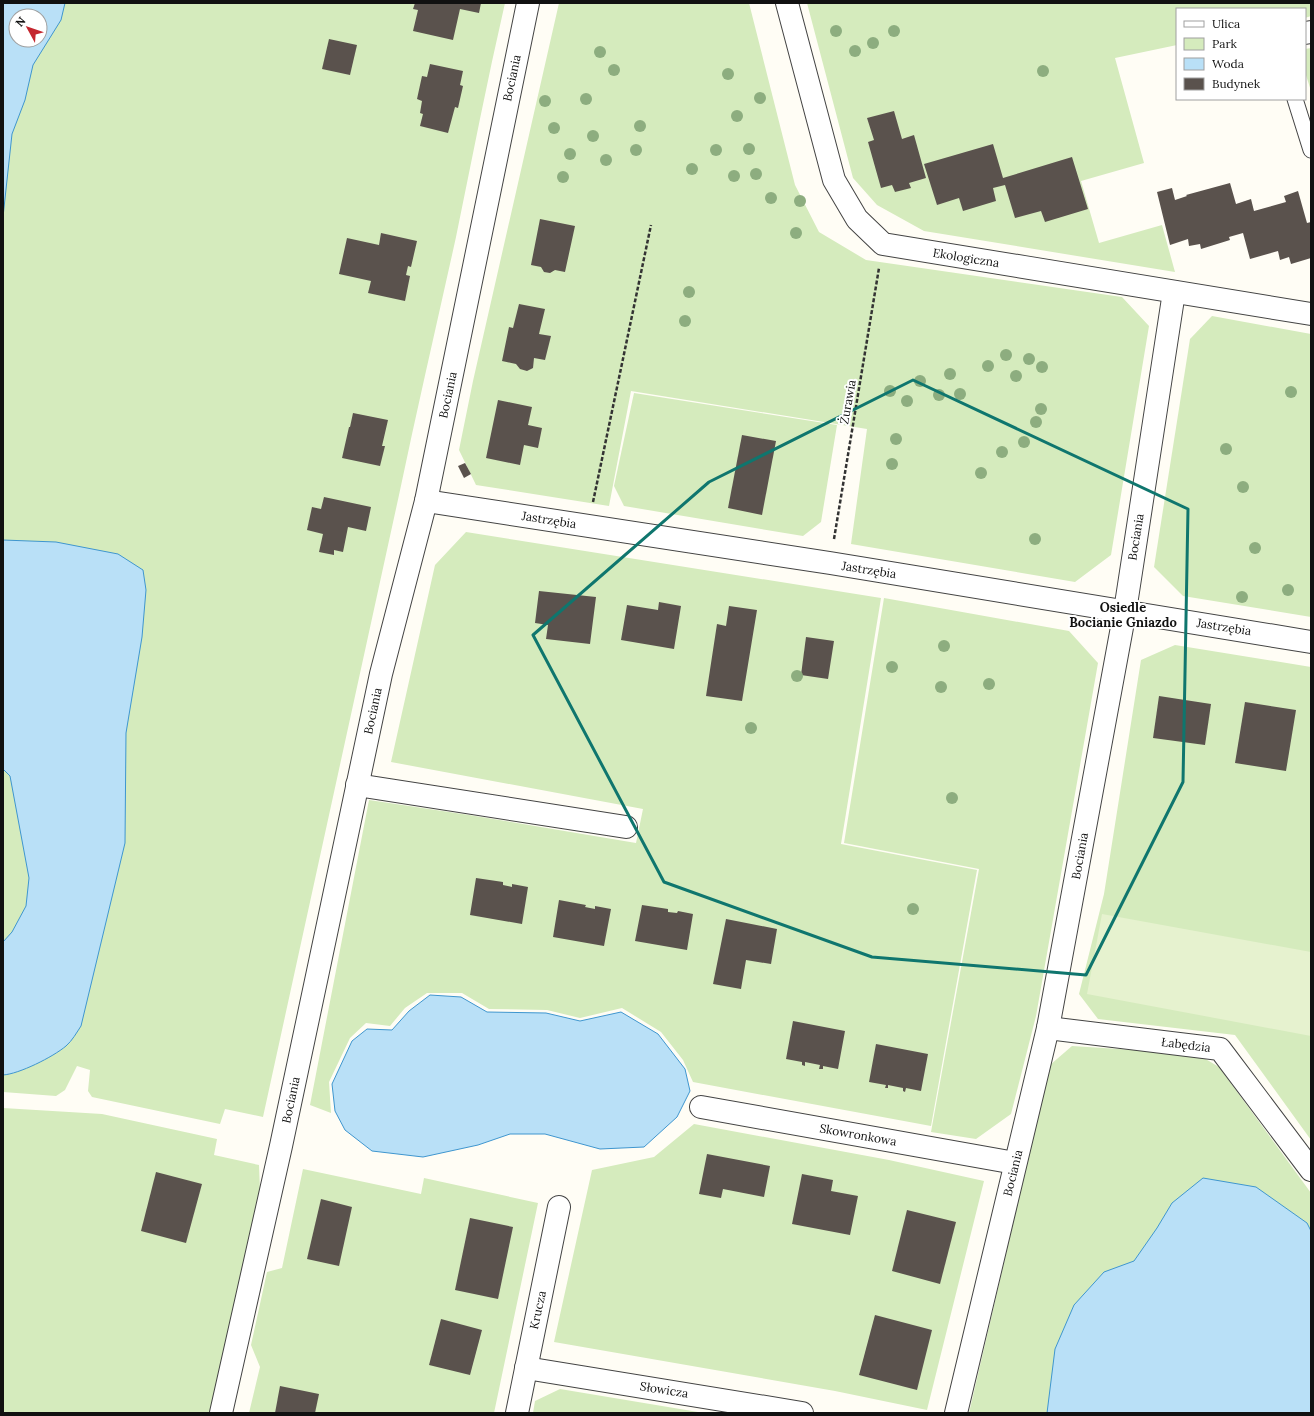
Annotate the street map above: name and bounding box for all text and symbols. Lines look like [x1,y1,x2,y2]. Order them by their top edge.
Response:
north arrow [8,8,48,48]
legend [1176,8,1306,100]
text: N [12,13,29,29]
text: Ulica [1212,16,1240,31]
text: Park [1212,36,1238,51]
street label: Bociania [499,53,524,103]
text: Woda [1212,56,1244,71]
text: Budynek [1212,76,1261,91]
street label: Ekologiczna [932,245,1000,270]
street label: Bociania [435,370,460,420]
street label: Żurawia [836,379,859,425]
street label: Jastrzębia [520,508,577,531]
street label: Bociania [1124,512,1147,561]
street label: Jastrzębia [840,558,897,581]
district label: Osiedle Bocianie Gniazdo [1069,599,1177,631]
street label: Jastrzębia [1195,615,1252,638]
street label: Bociania [360,686,385,736]
street label: Bociania [1068,831,1091,880]
street label: Łabędzia [1160,1034,1212,1055]
street label: Bociania [278,1075,303,1125]
street label: Skowronkowa [818,1120,898,1149]
street label: Bociania [1000,1148,1026,1198]
street label: Krucza [526,1289,549,1331]
street label: Słowicza [639,1378,689,1401]

